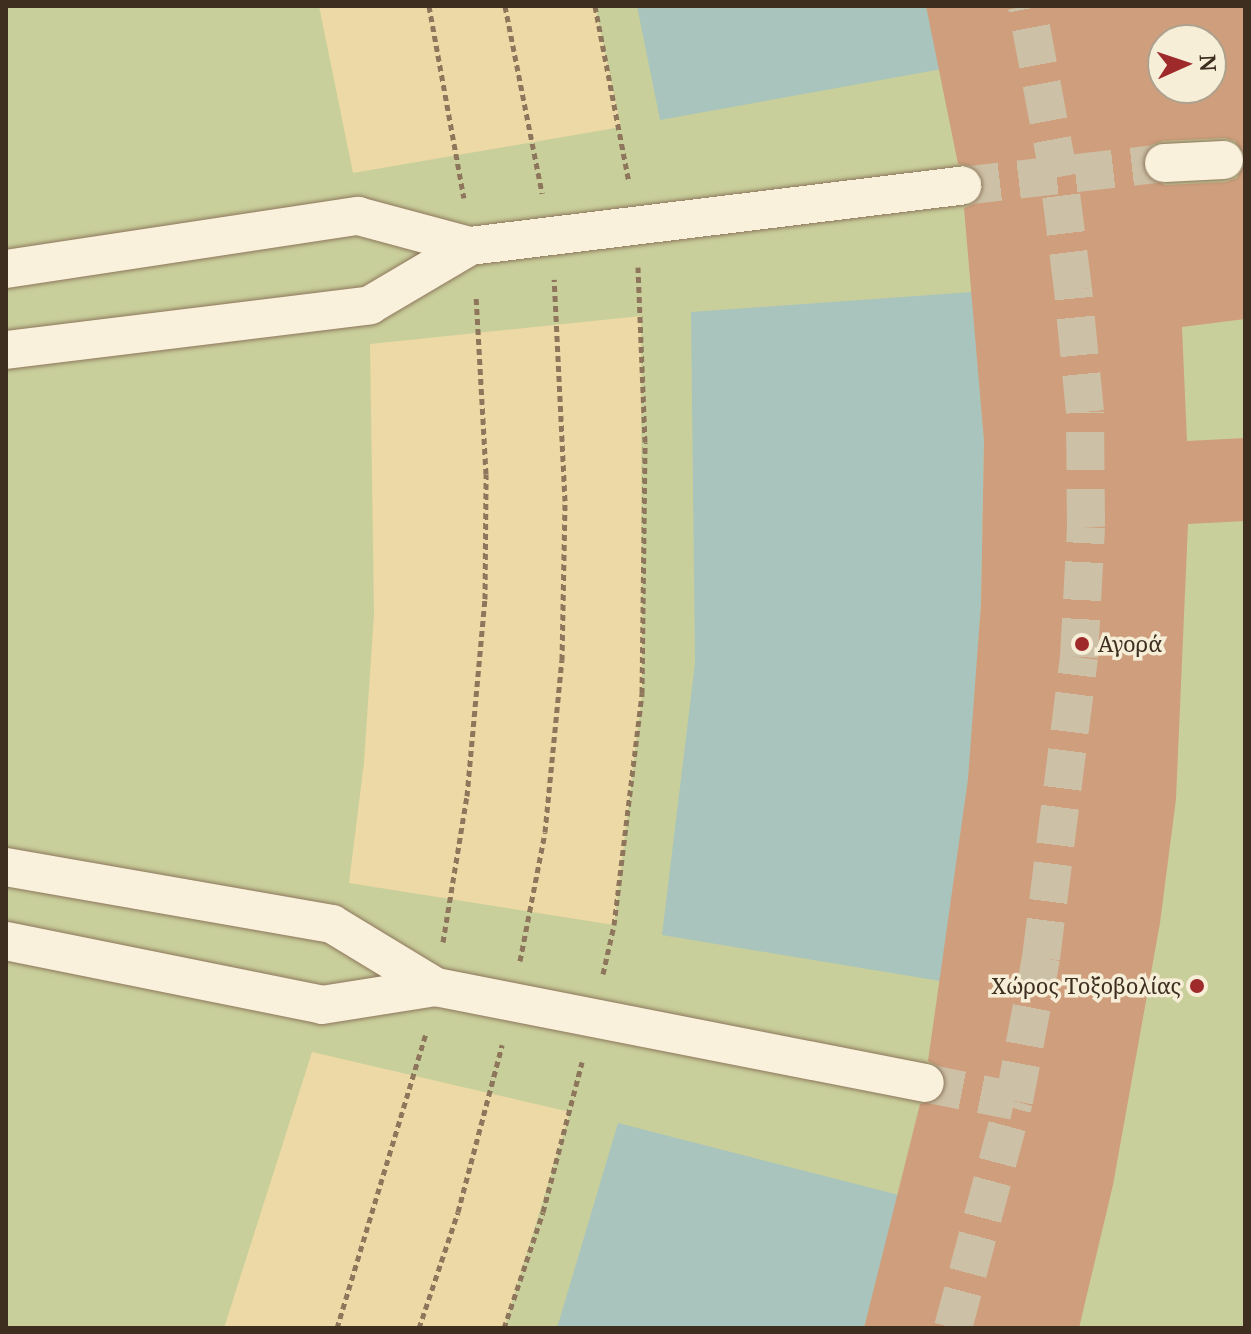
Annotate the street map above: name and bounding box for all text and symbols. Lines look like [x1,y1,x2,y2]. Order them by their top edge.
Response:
north arrow [1147,24,1227,104]
text: N [1194,53,1224,72]
place label: Αγορά [1098,631,1162,657]
marker: Αγορά [1073,635,1091,653]
place label: Χώρος Τοξοβολίας [991,973,1181,999]
marker: Χώρος Τοξοβολίας [1188,977,1206,995]

